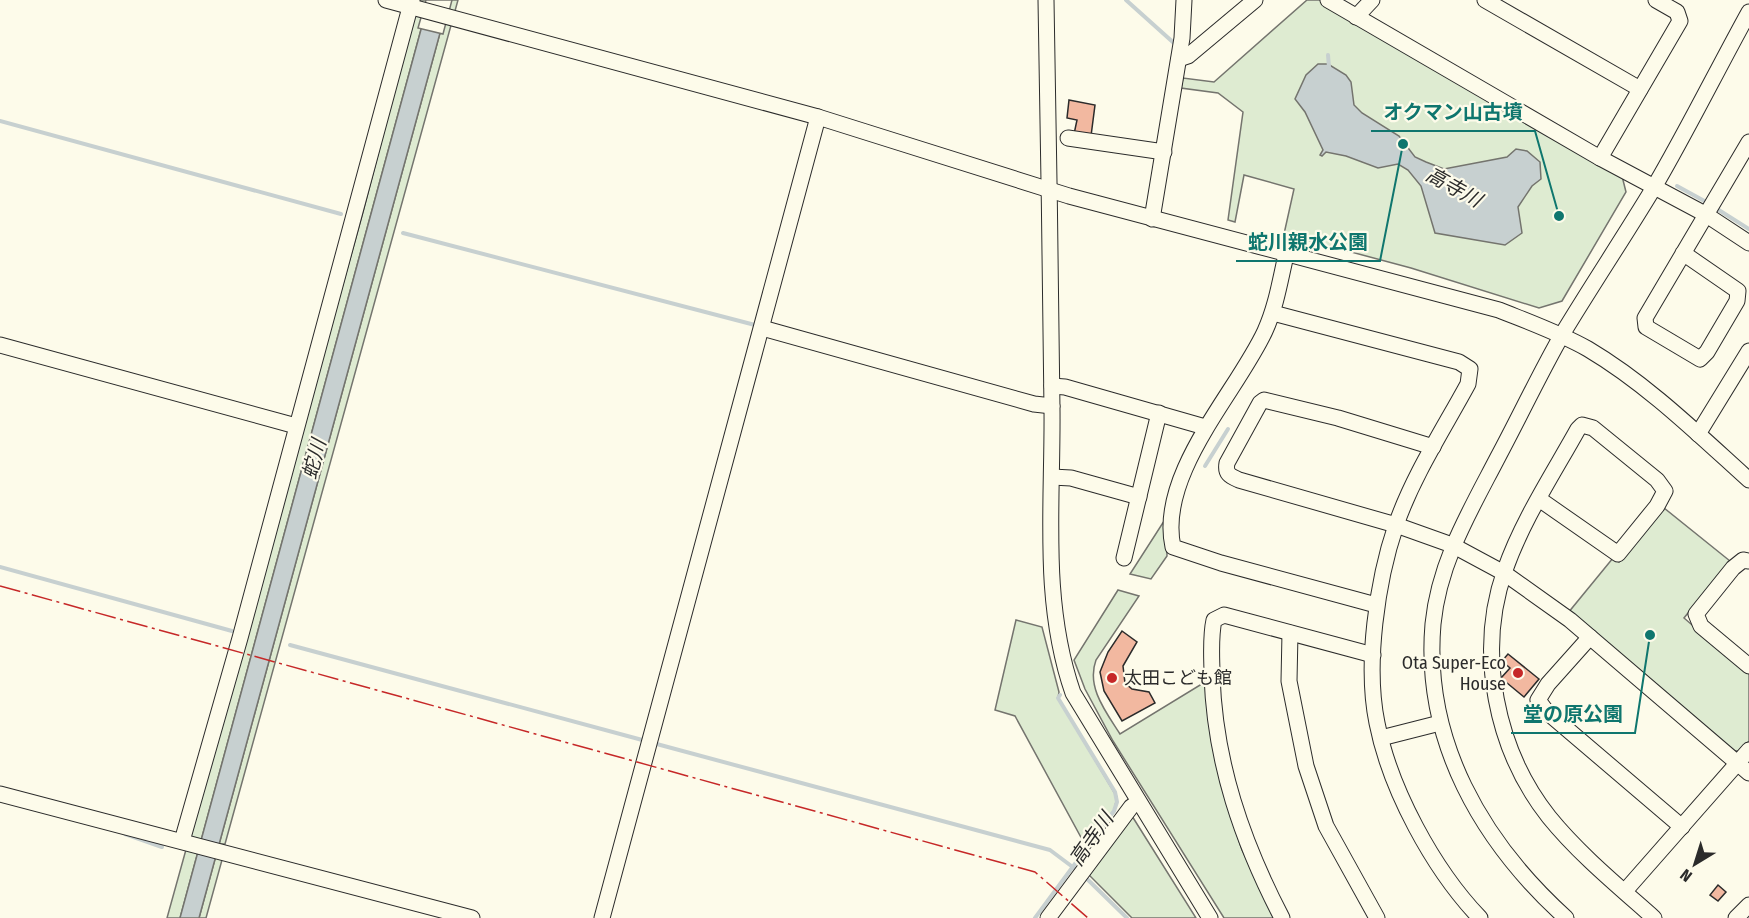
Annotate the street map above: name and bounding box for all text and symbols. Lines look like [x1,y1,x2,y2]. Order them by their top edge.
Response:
callout: オクマン山古墳 [1371,93,1535,131]
text: オクマン山古墳 [1383,100,1523,124]
water label: 高寺川 [1422,162,1488,213]
callout: 蛇川親水公園 [1236,223,1380,261]
text: 蛇川親水公園 [1248,230,1368,254]
water label: 蛇川 [297,435,331,481]
place label: Ota Super-Eco House [1402,652,1506,695]
marker: Ota Super-Eco House [1511,666,1525,680]
place label: 太田こども館 [1124,667,1232,689]
marker: 太田こども館 [1105,671,1119,685]
callout: 堂の原公園 [1511,695,1635,733]
text: 堂の原公園 [1523,702,1623,726]
water label: 高寺川 [1064,806,1119,870]
north arrow [1665,834,1725,894]
text: N [1676,865,1696,886]

